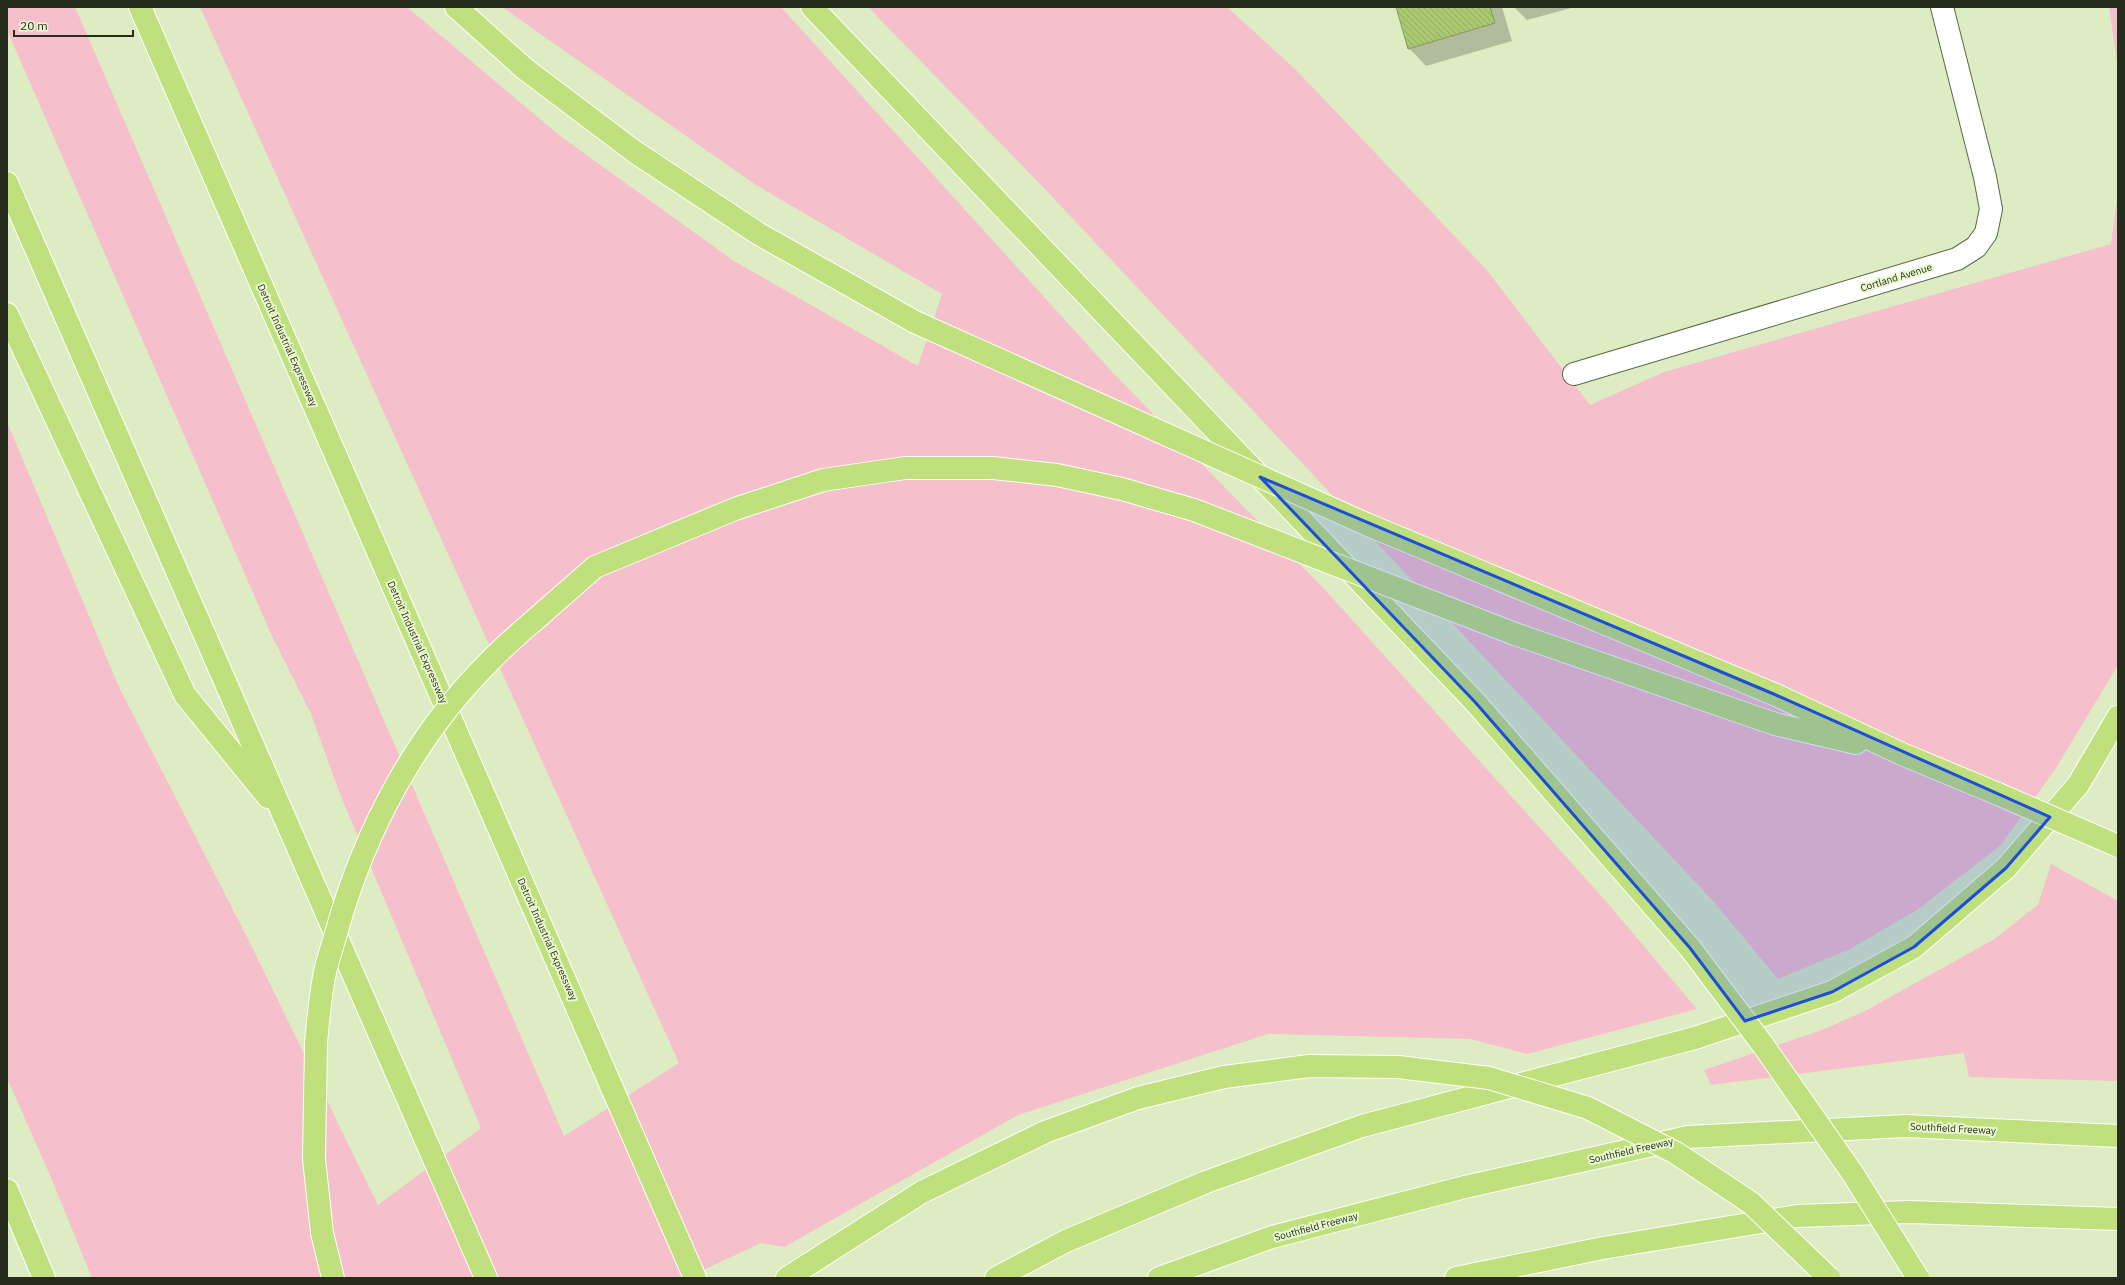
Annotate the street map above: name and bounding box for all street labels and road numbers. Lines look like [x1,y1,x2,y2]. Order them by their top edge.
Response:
street label: Cortland Avenue [1859,260,1934,295]
street label: Detroit Industrial Expressway [255,282,320,408]
street label: Detroit Industrial Expressway [385,579,450,705]
street label: Detroit Industrial Expressway [515,876,580,1002]
street label: Southfield Freeway [1910,1120,1996,1137]
street label: Southfield Freeway [1588,1134,1675,1167]
street label: Southfield Freeway [1273,1209,1359,1244]

